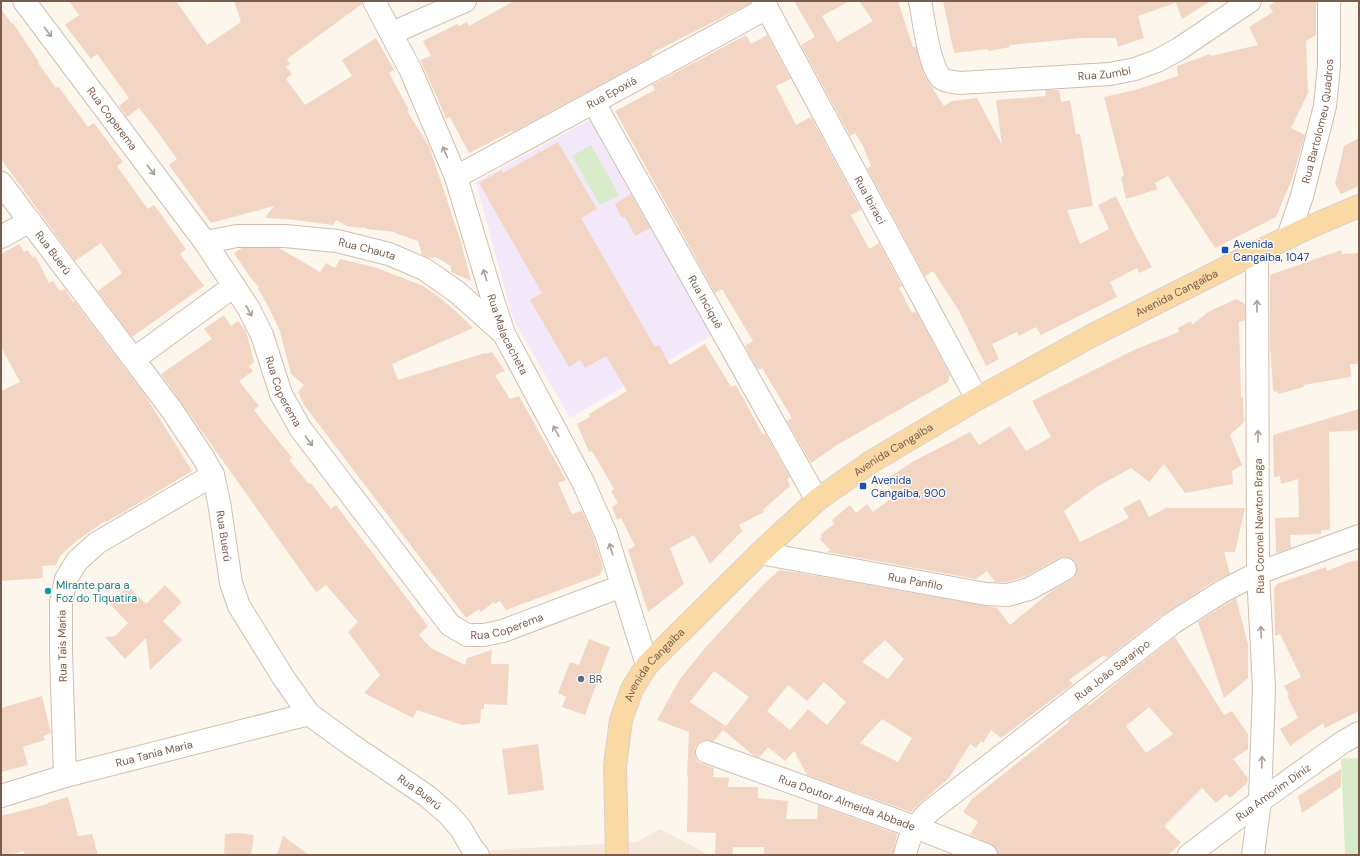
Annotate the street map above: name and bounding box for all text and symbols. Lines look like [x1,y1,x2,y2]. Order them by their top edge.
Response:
one-way arrow [43,27,52,38]
street label: Rua Bartolomeu Quadros [1298,59,1336,185]
street label: Rua Zumbí [1077,63,1132,83]
street label: Rua Epoxiá [584,73,639,112]
street label: Rua Coperema [84,84,140,153]
one-way arrow [441,146,448,158]
one-way arrow [146,164,155,175]
street label: Rua Ibiraci [851,173,889,227]
street label: Rua Buerú [32,228,74,277]
street label: Rua Chauta [337,235,398,263]
place label: Avenida Cangaiba, 1047 [1233,237,1309,264]
marker: Avenida Cangaiba, 1047 [1220,245,1230,255]
street label: Avenida Cangaíba [1133,266,1220,320]
one-way arrow [481,269,488,282]
street label: Rua Inciquê [685,273,726,331]
street label: Rua Malacacheta [484,292,531,377]
one-way arrow [1253,300,1261,313]
one-way arrow [246,305,254,317]
street label: Rua Coperema [262,355,305,429]
street label: Avenida Cangaíba [851,420,936,479]
one-way arrow [552,425,559,437]
one-way arrow [1254,430,1262,443]
one-way arrow [305,435,313,446]
street label: Rua Coronel Newton Braga [1251,458,1267,594]
place label: Avenida Cangaiba, 900 [871,473,946,500]
marker: Avenida Cangaiba, 900 [858,481,868,491]
street label: Rua Buerú [213,509,235,562]
one-way arrow [607,542,614,555]
street label: Rua Panfilo [887,569,944,593]
place label: Mirante para a Foz do Tiquatira [56,578,137,605]
marker: Mirante para a Foz do Tiquatira [43,586,53,596]
street label: Rua Coperema [470,609,545,642]
street label: Rua Tais Maria [54,610,70,682]
street label: Avenida Cangaíba [621,625,687,703]
one-way arrow [1258,626,1265,639]
street label: Rua João Sararipo [1072,636,1153,704]
place label: BR [589,672,602,686]
marker: BR [576,674,586,684]
street label: Rua Tania Maria [114,737,194,770]
one-way arrow [1258,756,1265,769]
street label: Rua Amorim Diniz [1233,760,1313,824]
street label: Rua Buerú [395,771,445,813]
street label: Rua Doutor Almeida Abbade [777,771,917,834]

